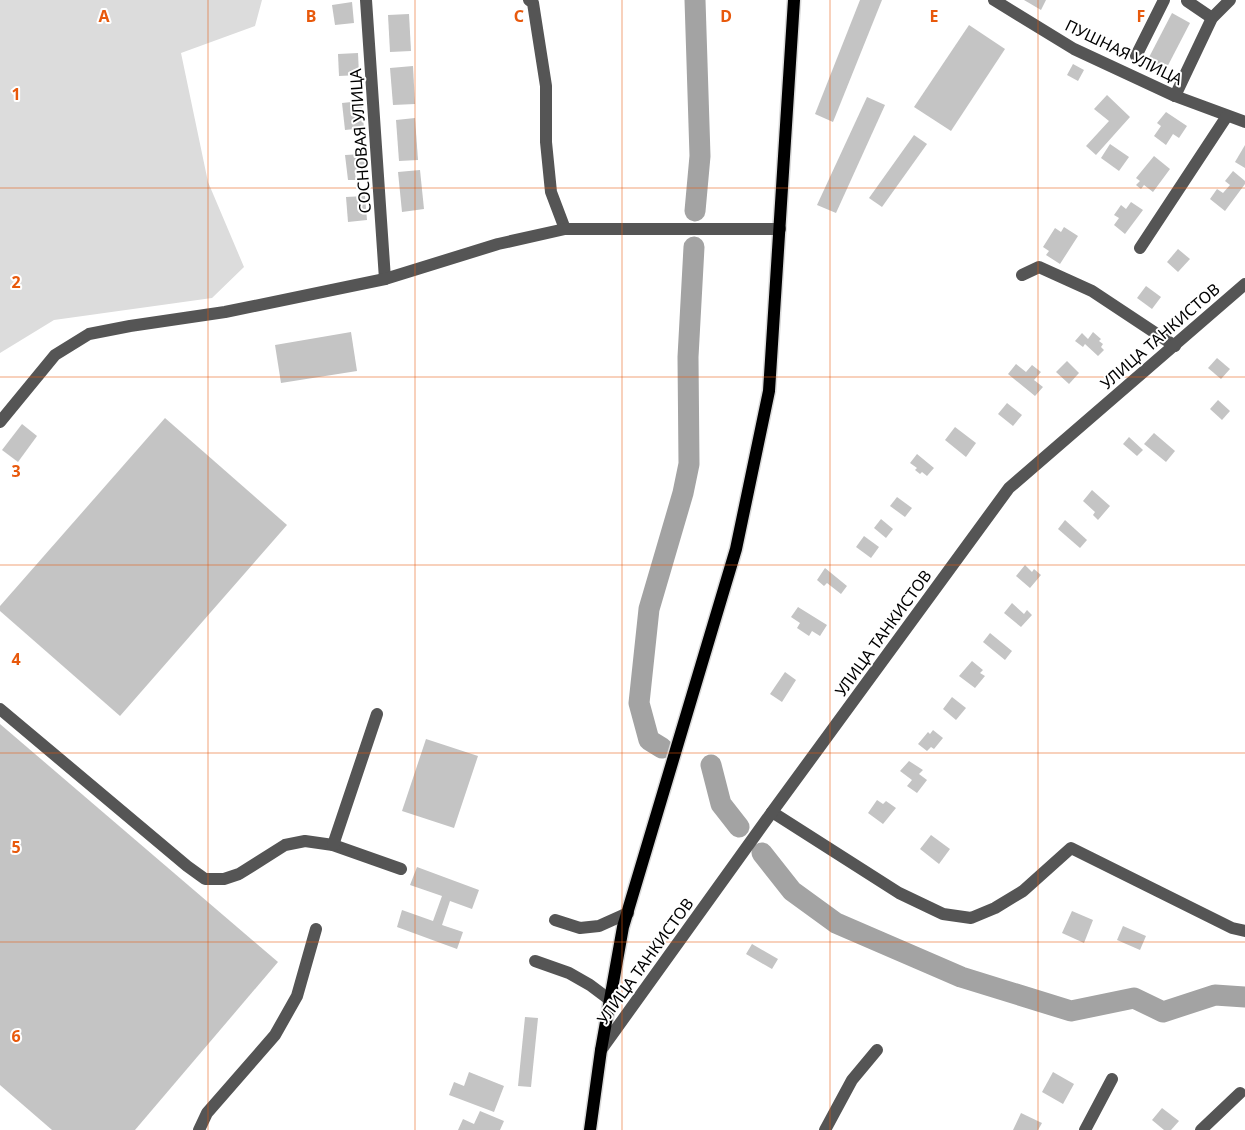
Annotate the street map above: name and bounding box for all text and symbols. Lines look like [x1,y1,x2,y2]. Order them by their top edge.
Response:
text: A [98,5,110,27]
text: B [306,5,316,27]
text: C [514,5,524,27]
text: D [720,5,732,27]
text: E [930,5,939,27]
text: F [1137,5,1145,27]
street label: ПУШНАЯ УЛИЦА [1062,14,1187,90]
street label: СОСНОВАЯ УЛИЦА [344,67,376,214]
text: 1 [11,83,21,105]
text: 2 [11,271,21,293]
street label: УЛИЦА ТАНКИСТОВ [1096,278,1224,394]
text: 3 [11,460,21,482]
street label: УЛИЦА ТАНКИСТОВ [830,565,936,701]
text: 4 [11,648,21,670]
text: 5 [11,836,21,858]
street label: УЛИЦА ТАНКИСТОВ [592,893,698,1029]
text: 6 [11,1025,21,1047]

